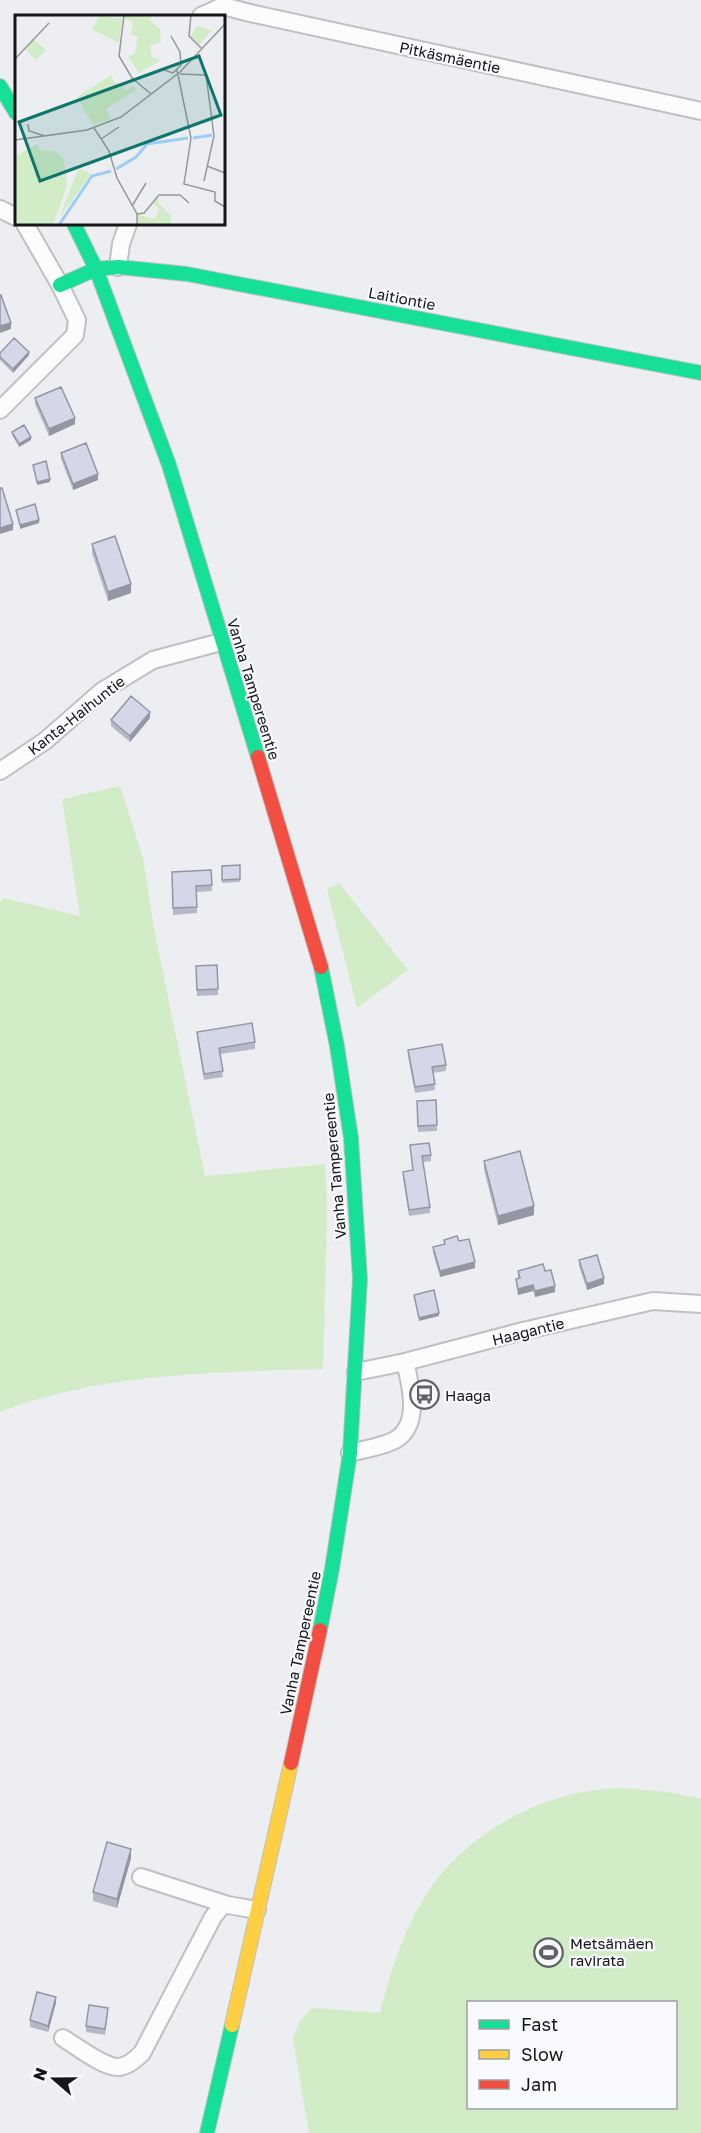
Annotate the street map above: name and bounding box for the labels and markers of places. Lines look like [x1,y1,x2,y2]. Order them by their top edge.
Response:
bus stop icon: Haaga [408,1379,440,1411]
place label: Haaga [445,1386,491,1404]
place label: Metsämäen ravirata [570,1934,654,1969]
sports icon: Metsämäen ravirata [533,1936,565,1968]

